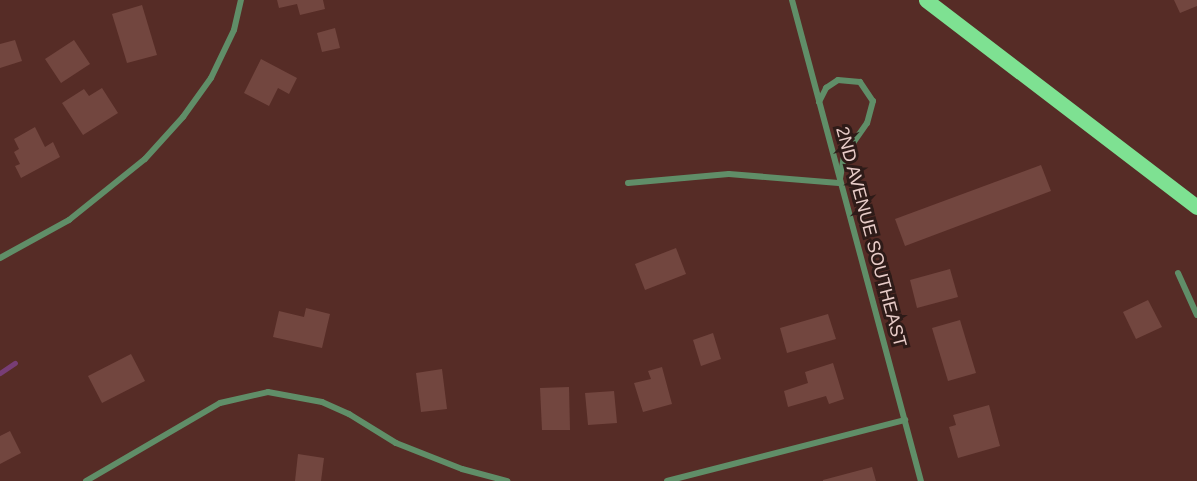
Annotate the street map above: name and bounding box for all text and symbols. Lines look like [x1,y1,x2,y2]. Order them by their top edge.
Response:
street label: 2ND AVENUE SOUTHEAST [831,124,911,350]

